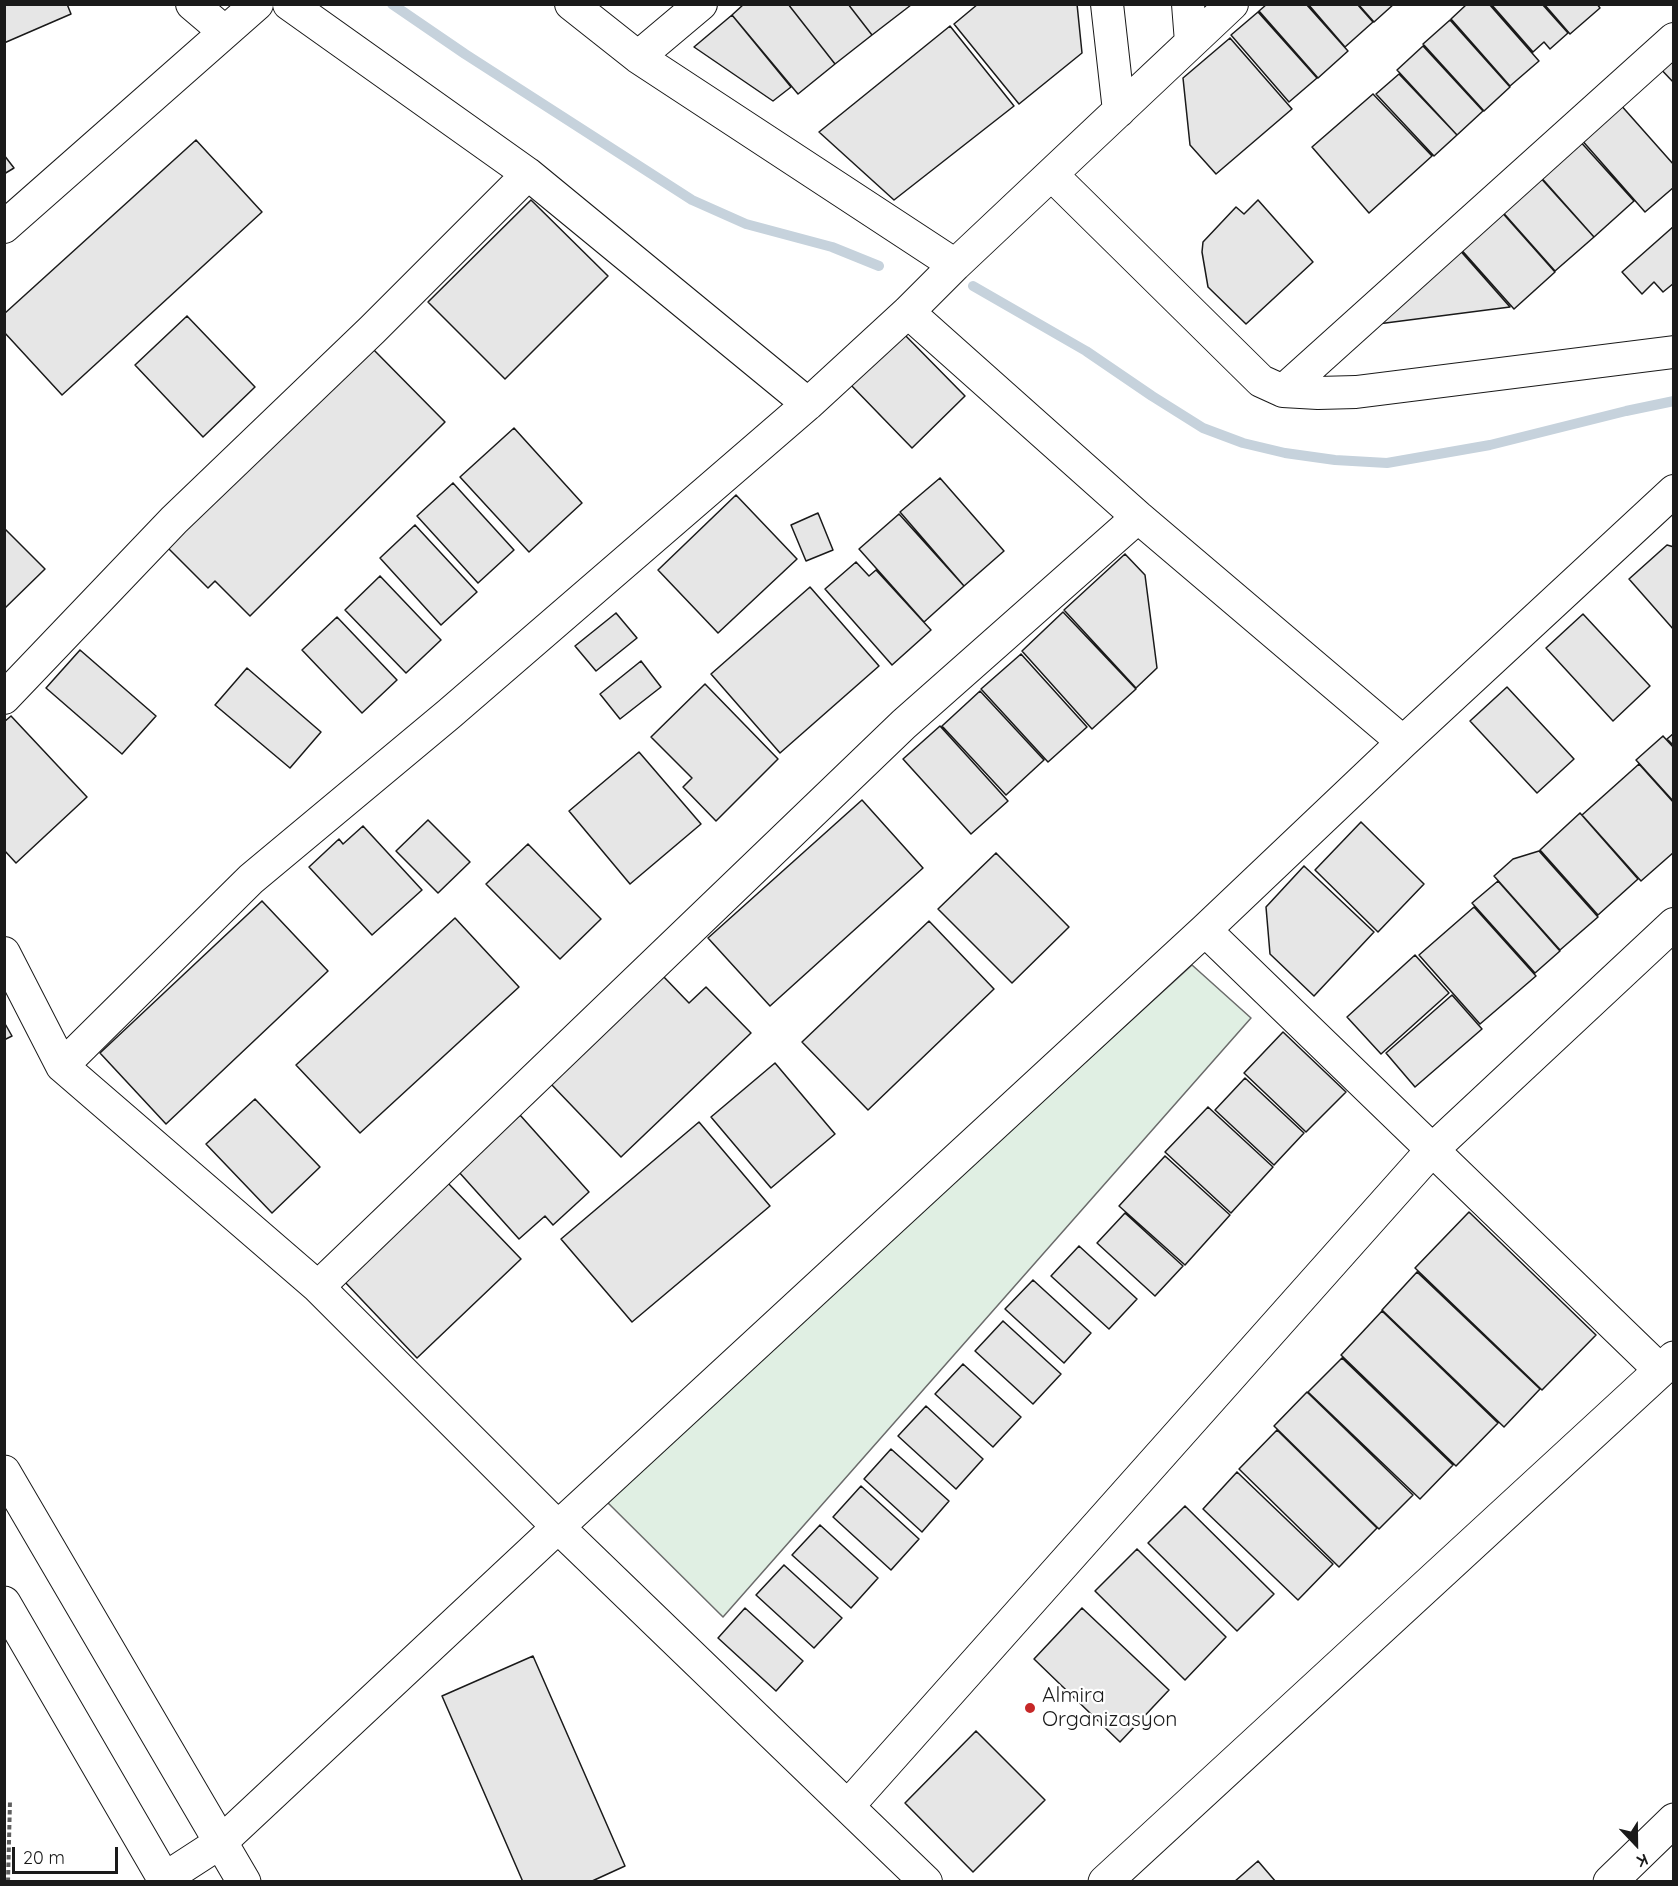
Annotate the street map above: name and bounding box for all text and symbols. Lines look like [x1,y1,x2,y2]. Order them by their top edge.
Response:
place label: Almira Organizasyon [1042,1683,1177,1733]
marker: Almira Organizasyon [1023,1701,1037,1715]
north arrow [1606,1814,1666,1874]
scale bar [15,1835,122,1873]
text: 20 m [23,1846,65,1869]
text: K [1634,1849,1651,1872]

